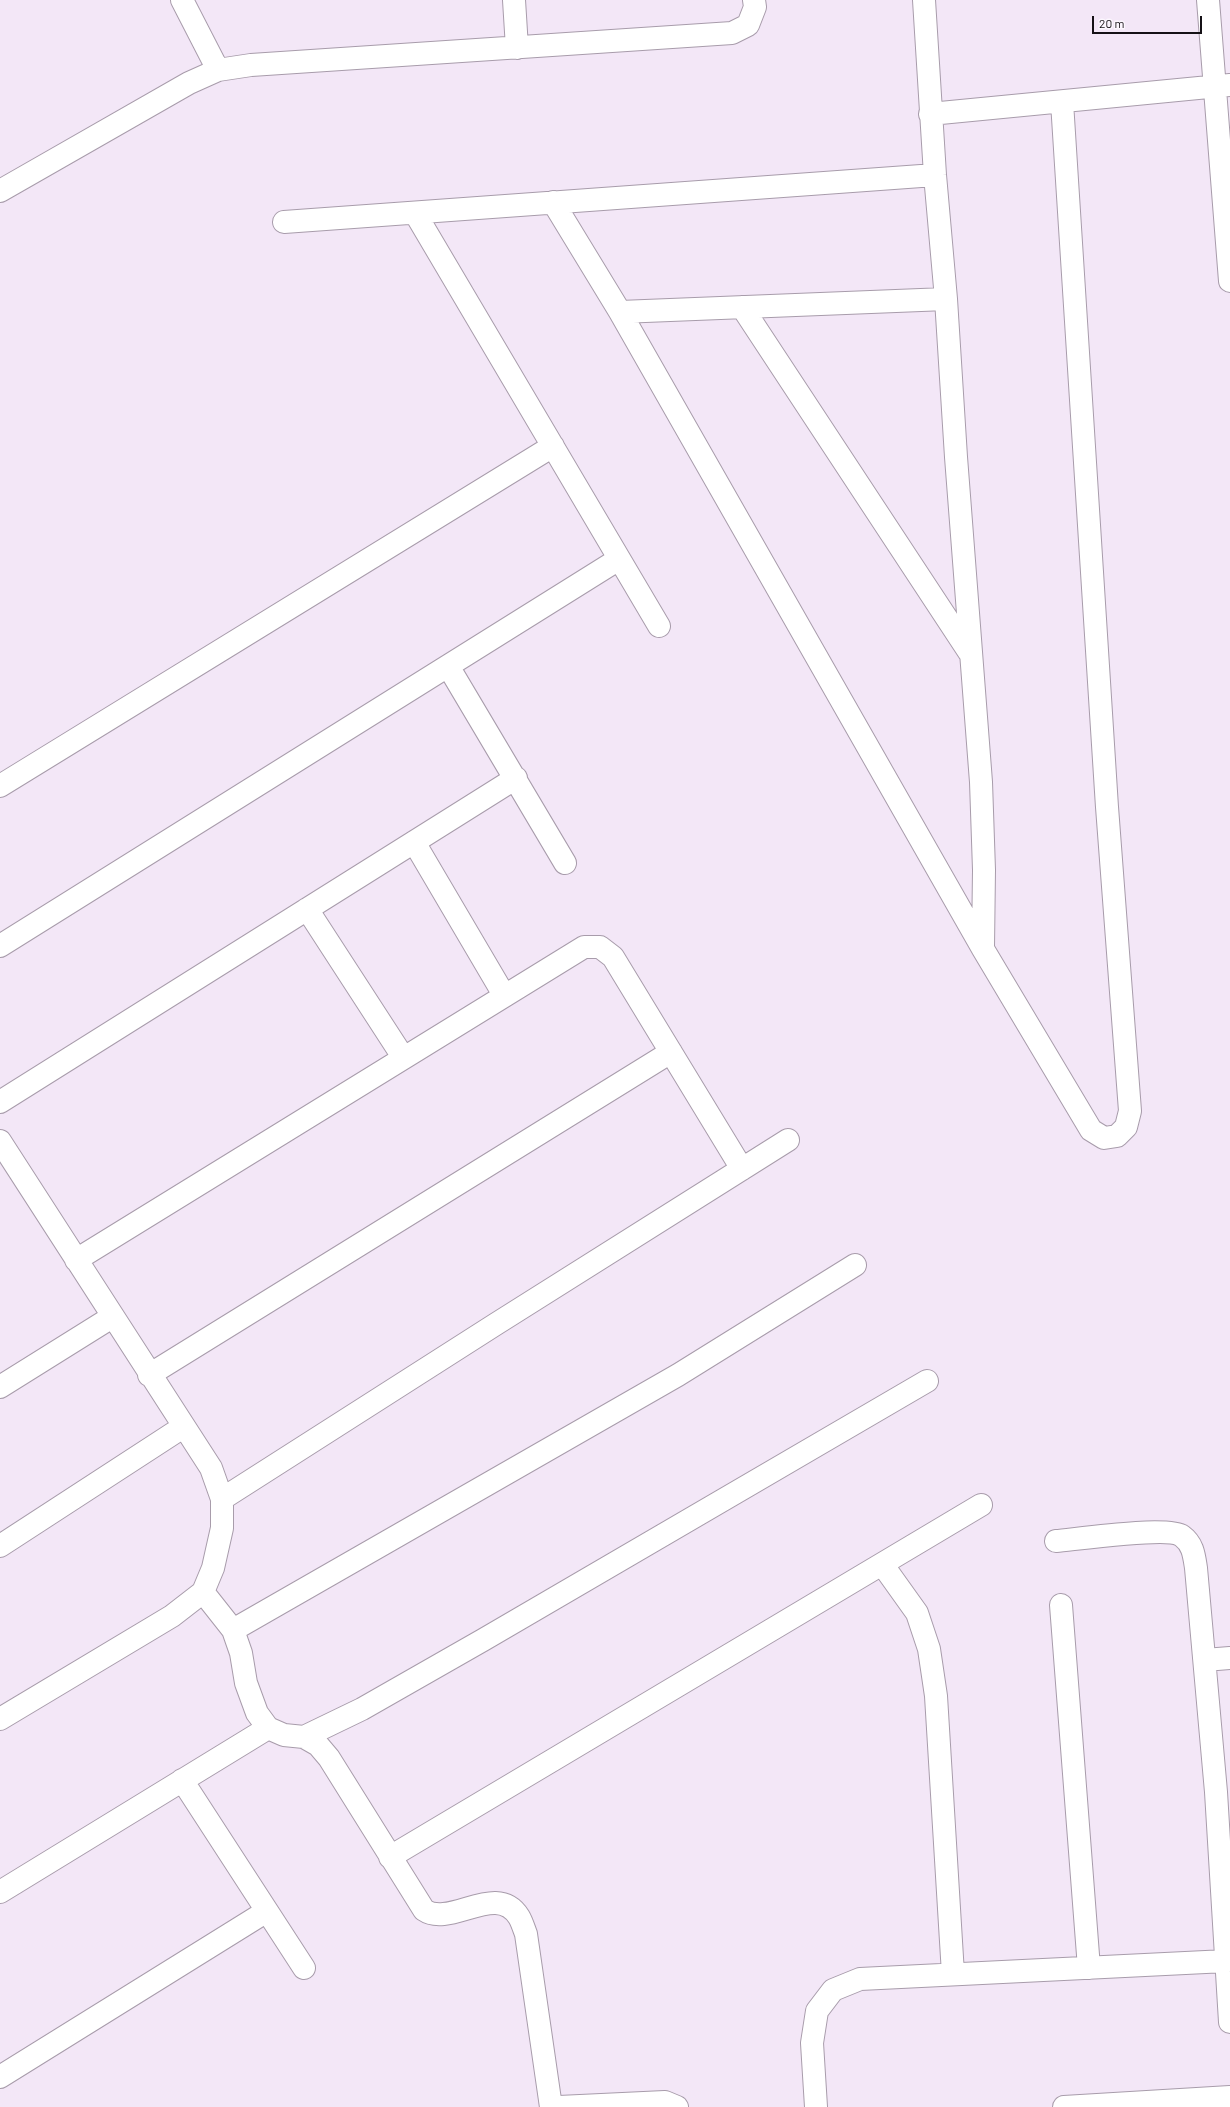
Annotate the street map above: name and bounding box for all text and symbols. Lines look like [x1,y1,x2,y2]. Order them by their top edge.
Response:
scale bar [1094,8,1204,34]
text: 20 m [1099,16,1125,30]

